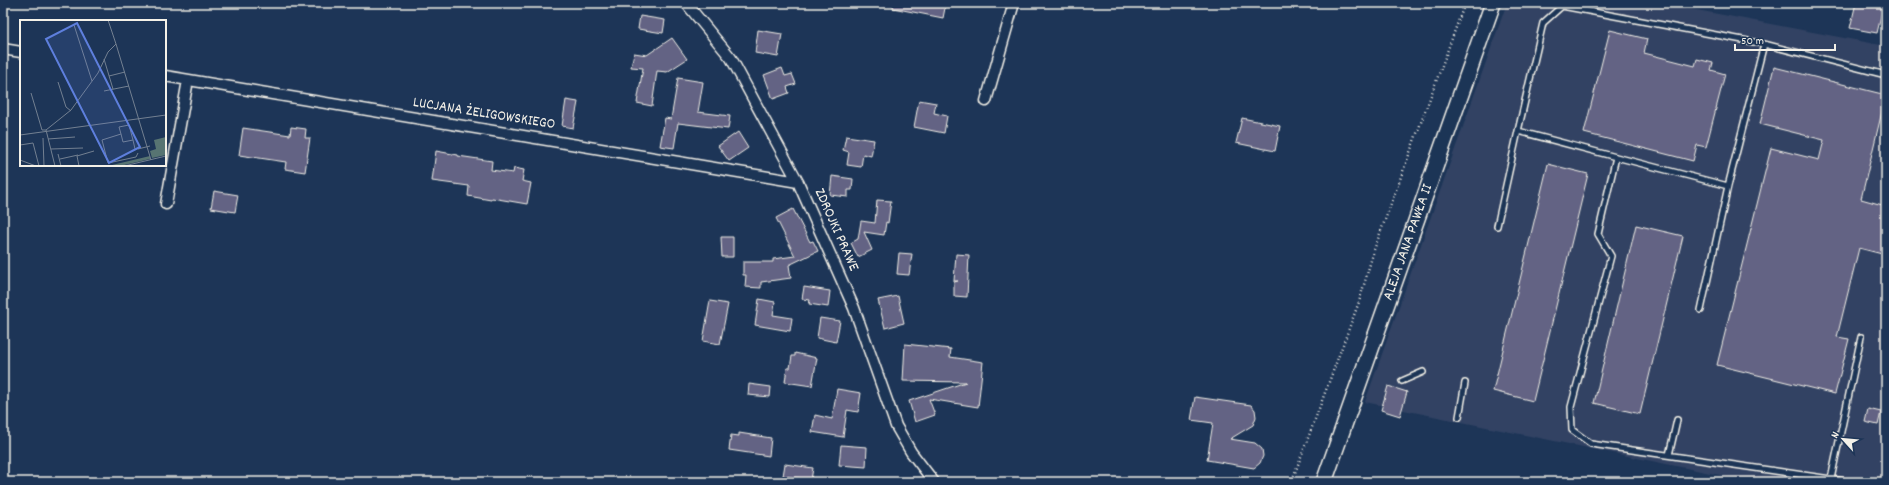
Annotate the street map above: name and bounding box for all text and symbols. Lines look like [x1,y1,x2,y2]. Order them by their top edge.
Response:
inset map [20,20,166,166]
scale bar [1735,26,1835,52]
text: 50 m [1741,33,1764,50]
street label: LUCJANA ŻELIGOWSKIEGO [411,92,557,136]
street label: ALEJA JANA PAWŁA II [1378,181,1439,304]
street label: ZDROJKI PRAWE [808,185,864,275]
north arrow [1823,419,1863,459]
text: N [1828,429,1844,441]

